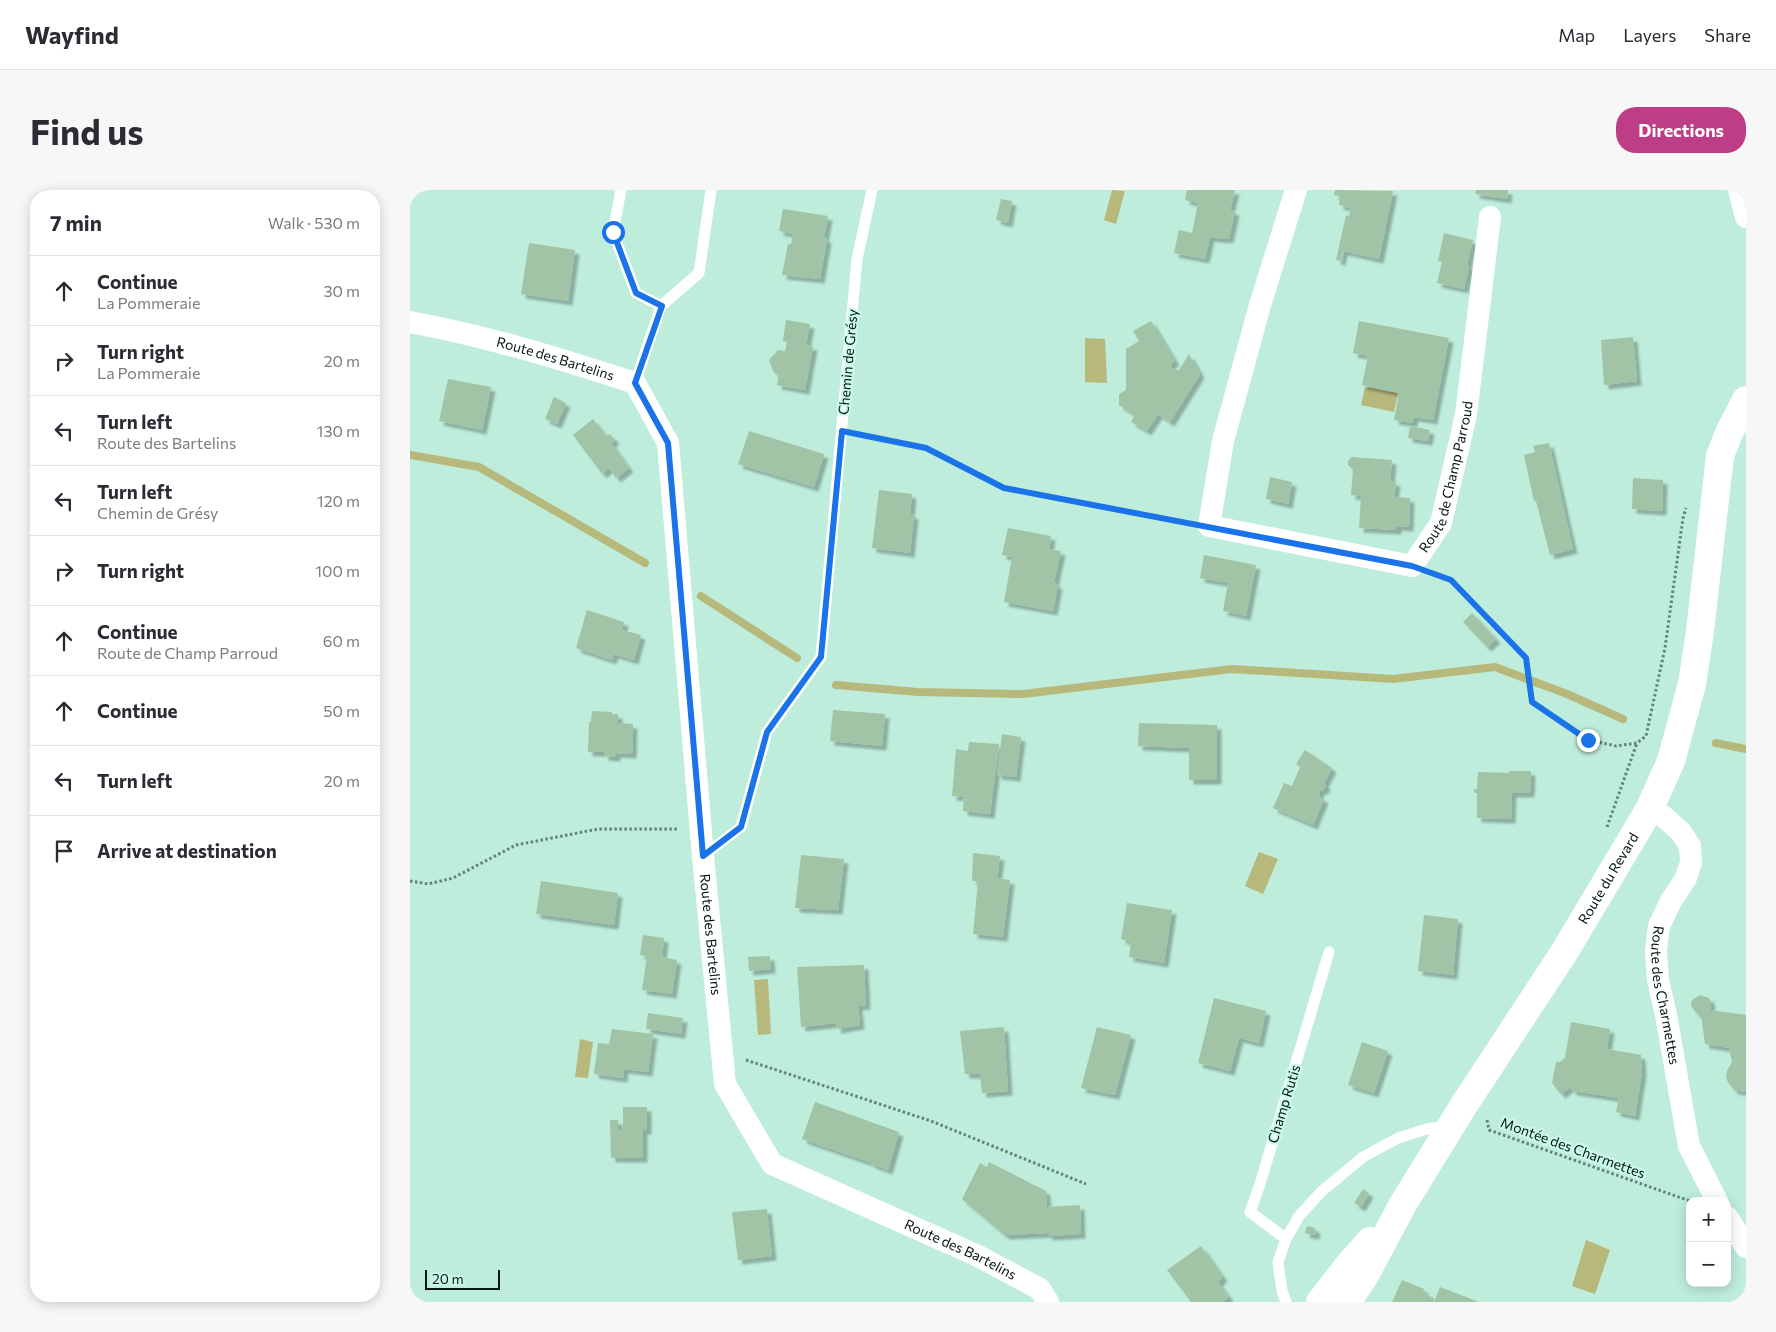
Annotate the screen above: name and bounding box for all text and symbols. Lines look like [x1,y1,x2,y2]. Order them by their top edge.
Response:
text: Wayfind [25,20,119,49]
text: Map [1558,24,1595,46]
text: Layers [1623,24,1676,46]
text: Share [1704,24,1751,46]
button: Directions [1616,107,1746,153]
text: Find us [30,109,144,152]
text: 7 min [50,210,102,235]
text: Walk · 530 m [268,213,360,232]
route start [602,221,625,244]
text: Continue [97,270,177,293]
icon: ahead [50,277,78,305]
text: 30 m [323,281,360,300]
text: La Pommeraie [97,293,200,312]
street label: Chemin de Grésy [834,308,861,416]
street label: Route des Bartelins [495,333,616,384]
text: Turn right [97,340,184,363]
icon: right [50,347,78,375]
text: 20 m [324,351,360,370]
text: La Pommeraie [97,363,200,382]
street label: Route de Champ Parroud [1415,400,1476,555]
text: Turn left [97,410,172,433]
icon: left [50,417,78,445]
text: 130 m [317,421,360,440]
text: Route des Bartelins [97,433,236,452]
text: Turn left [97,480,172,503]
icon: left [50,487,78,515]
text: 120 m [317,491,360,510]
text: Chemin de Grésy [97,503,218,522]
icon: right [50,557,78,585]
text: Turn right [97,559,184,582]
text: 100 m [315,561,360,580]
text: Continue [97,620,177,643]
icon: ahead [50,627,78,655]
text: 60 m [323,631,360,650]
text: Route de Champ Parroud [97,643,278,662]
icon: ahead [50,697,78,725]
text: Continue [97,699,177,722]
text: 50 m [323,701,360,720]
route end [1577,729,1600,752]
icon: left [50,767,78,795]
text: Turn left [97,769,172,792]
text: 20 m [324,771,360,790]
street label: Route du Revard [1574,829,1642,927]
icon: arrive [50,837,78,865]
text: Arrive at destination [97,839,277,862]
street label: Route des Bartelins [697,873,725,996]
street label: Route des Charmettes [1648,925,1684,1066]
street label: Champ Rutis [1264,1063,1303,1145]
street label: Montée des Charmettes [1499,1113,1648,1182]
map controls [1686,1197,1731,1287]
button: + [1686,1197,1731,1242]
street label: Route des Bartelins [902,1215,1020,1283]
button: − [1686,1242,1731,1287]
scale bar [425,1267,500,1290]
text: 20 m [432,1270,464,1287]

